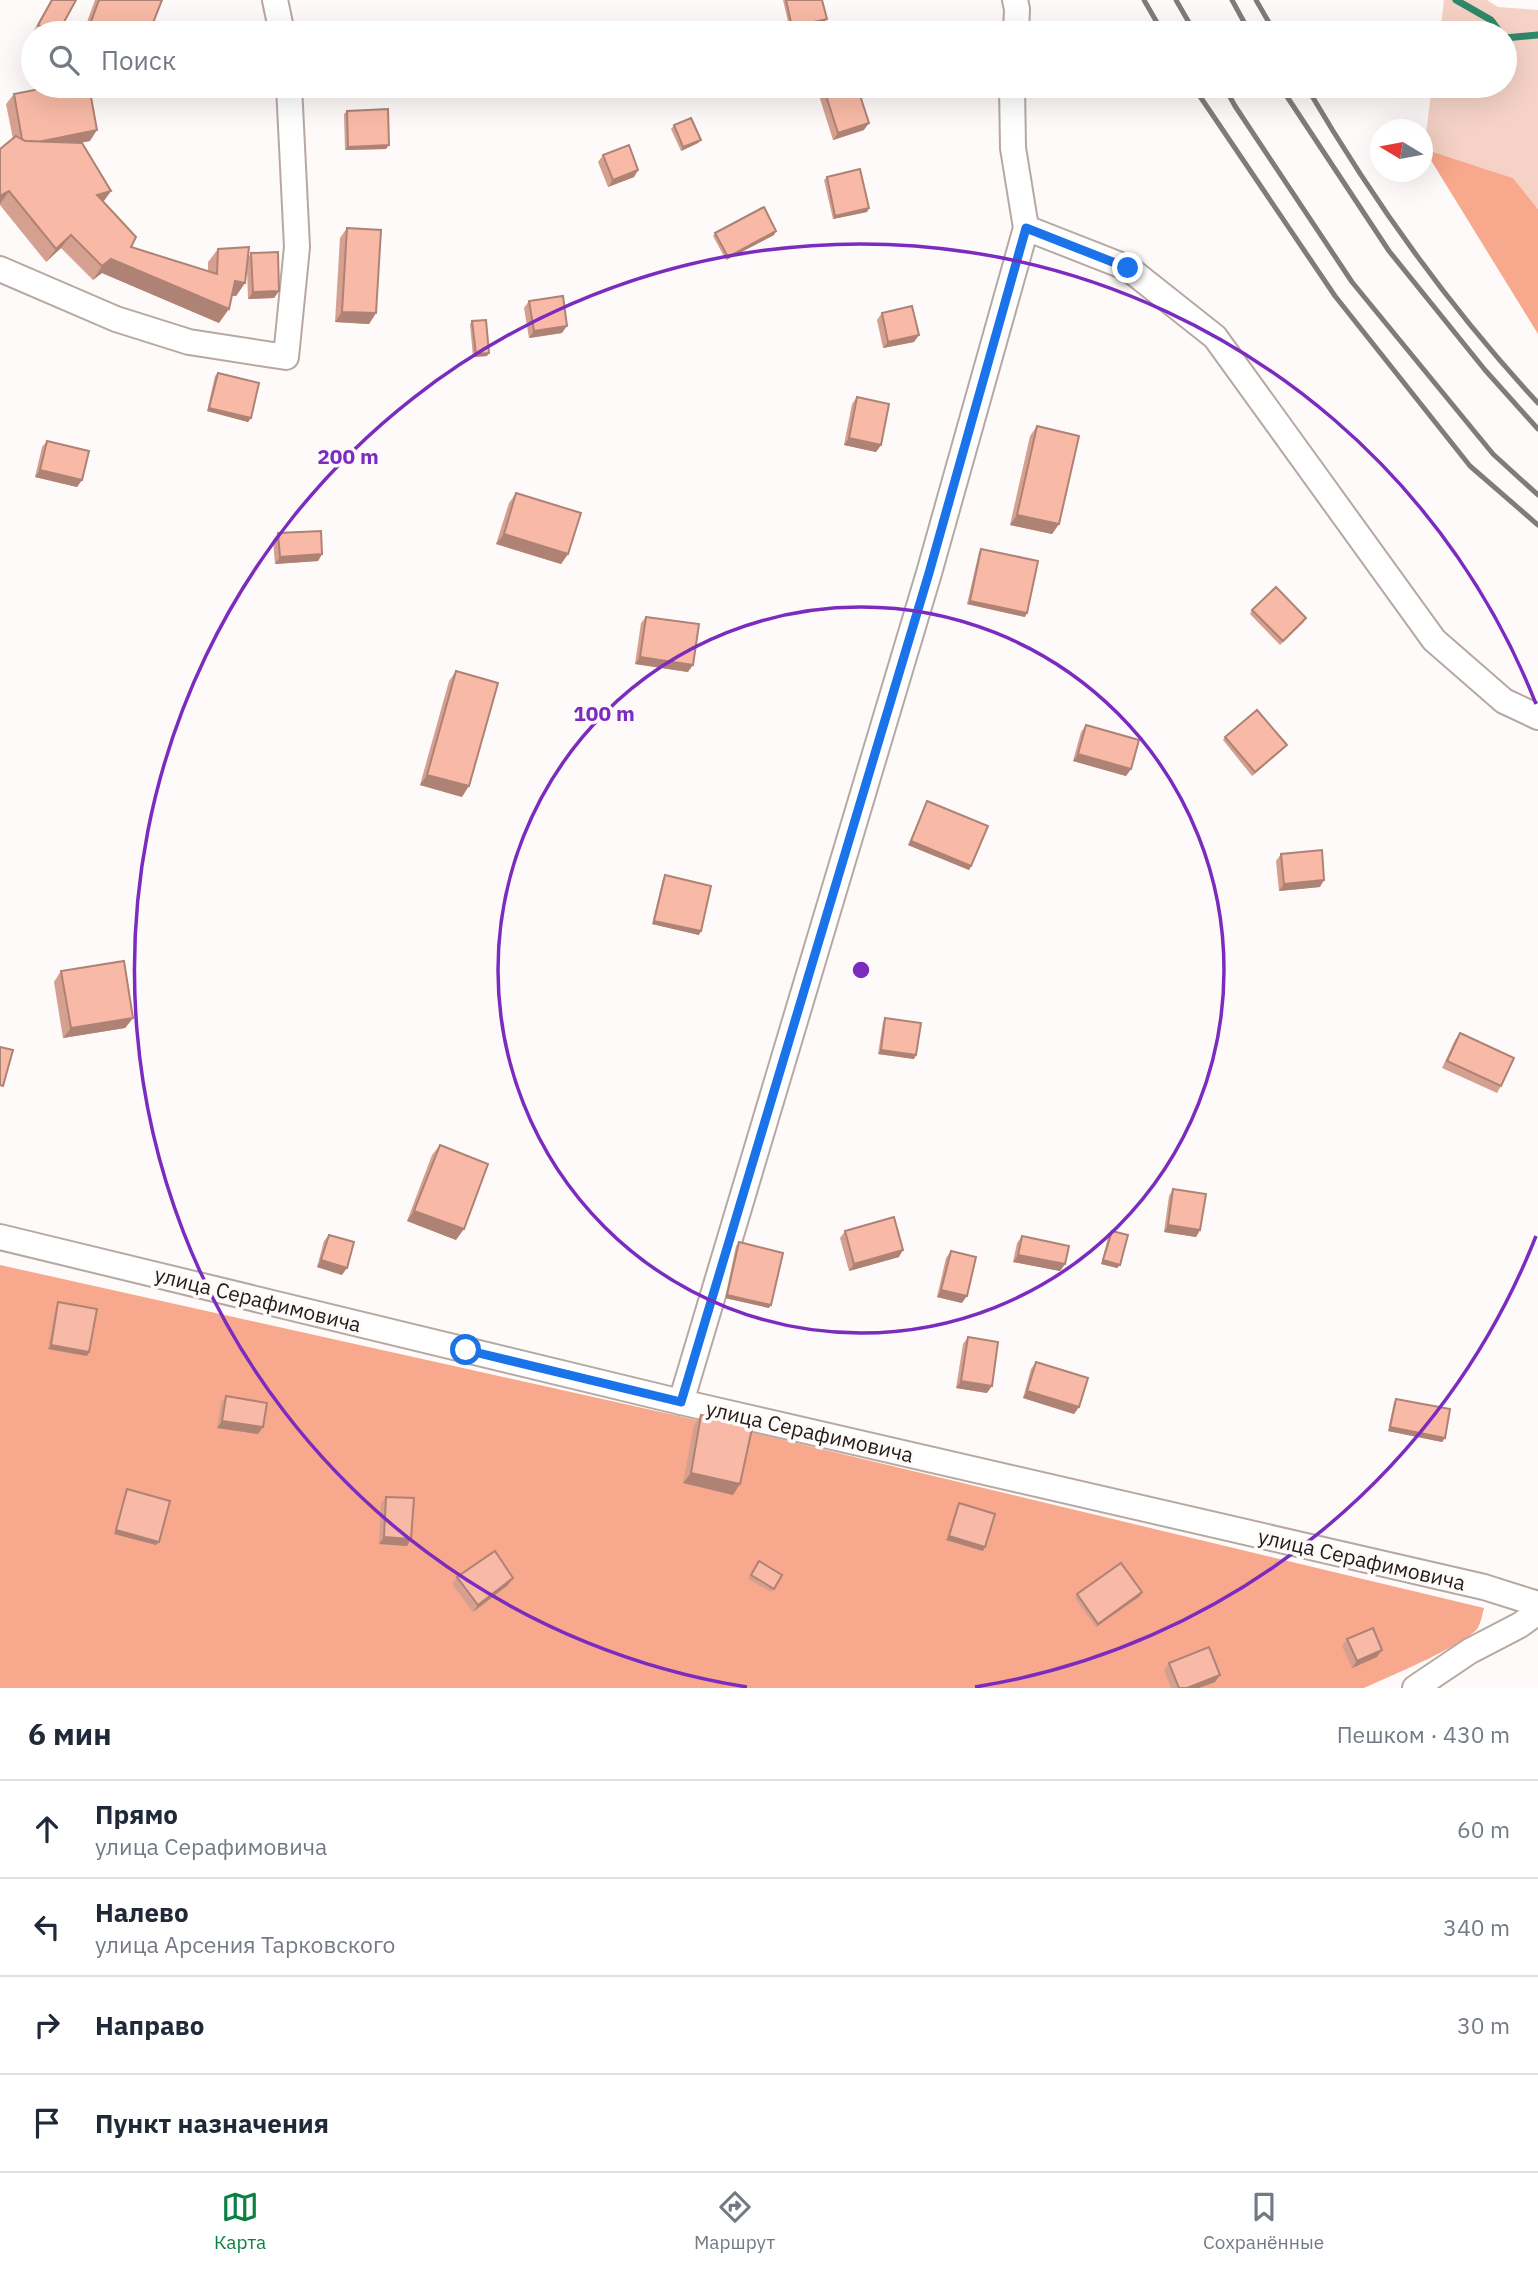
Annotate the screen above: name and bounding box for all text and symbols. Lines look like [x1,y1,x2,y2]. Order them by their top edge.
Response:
search box [21,21,1517,98]
icon: search [45,41,83,79]
text: Поиск [101,43,176,77]
north arrow [1370,119,1433,182]
route end [1112,252,1143,283]
text: 200 m [317,442,379,470]
text: 100 m [573,699,635,727]
centre of rings [849,958,873,982]
street label: улица Серафимовича [152,1260,364,1338]
route start [450,1334,481,1365]
street label: улица Серафимовича [703,1393,917,1469]
street label: улица Серафимовича [1255,1521,1469,1597]
text: 6 мин [28,1714,112,1753]
text: Пешком · 430 m [1337,1719,1510,1749]
text: Прямо [95,1797,178,1831]
icon: ahead [28,1810,66,1848]
text: 60 m [1457,1814,1510,1844]
text: улица Серафимовича [95,1831,327,1861]
text: Налево [95,1895,189,1929]
icon: left [28,1908,66,1946]
text: 340 m [1443,1912,1510,1942]
text: улица Арсения Тарковского [95,1929,395,1959]
icon: right [28,2006,66,2044]
text: Направо [95,2008,204,2042]
text: 30 m [1457,2010,1510,2040]
icon: arrive [28,2104,66,2142]
text: Пункт назначения [95,2106,329,2140]
tab: Карта [214,2188,266,2254]
tab: Маршрут [694,2188,775,2254]
tab: Сохранённые [1203,2188,1324,2254]

